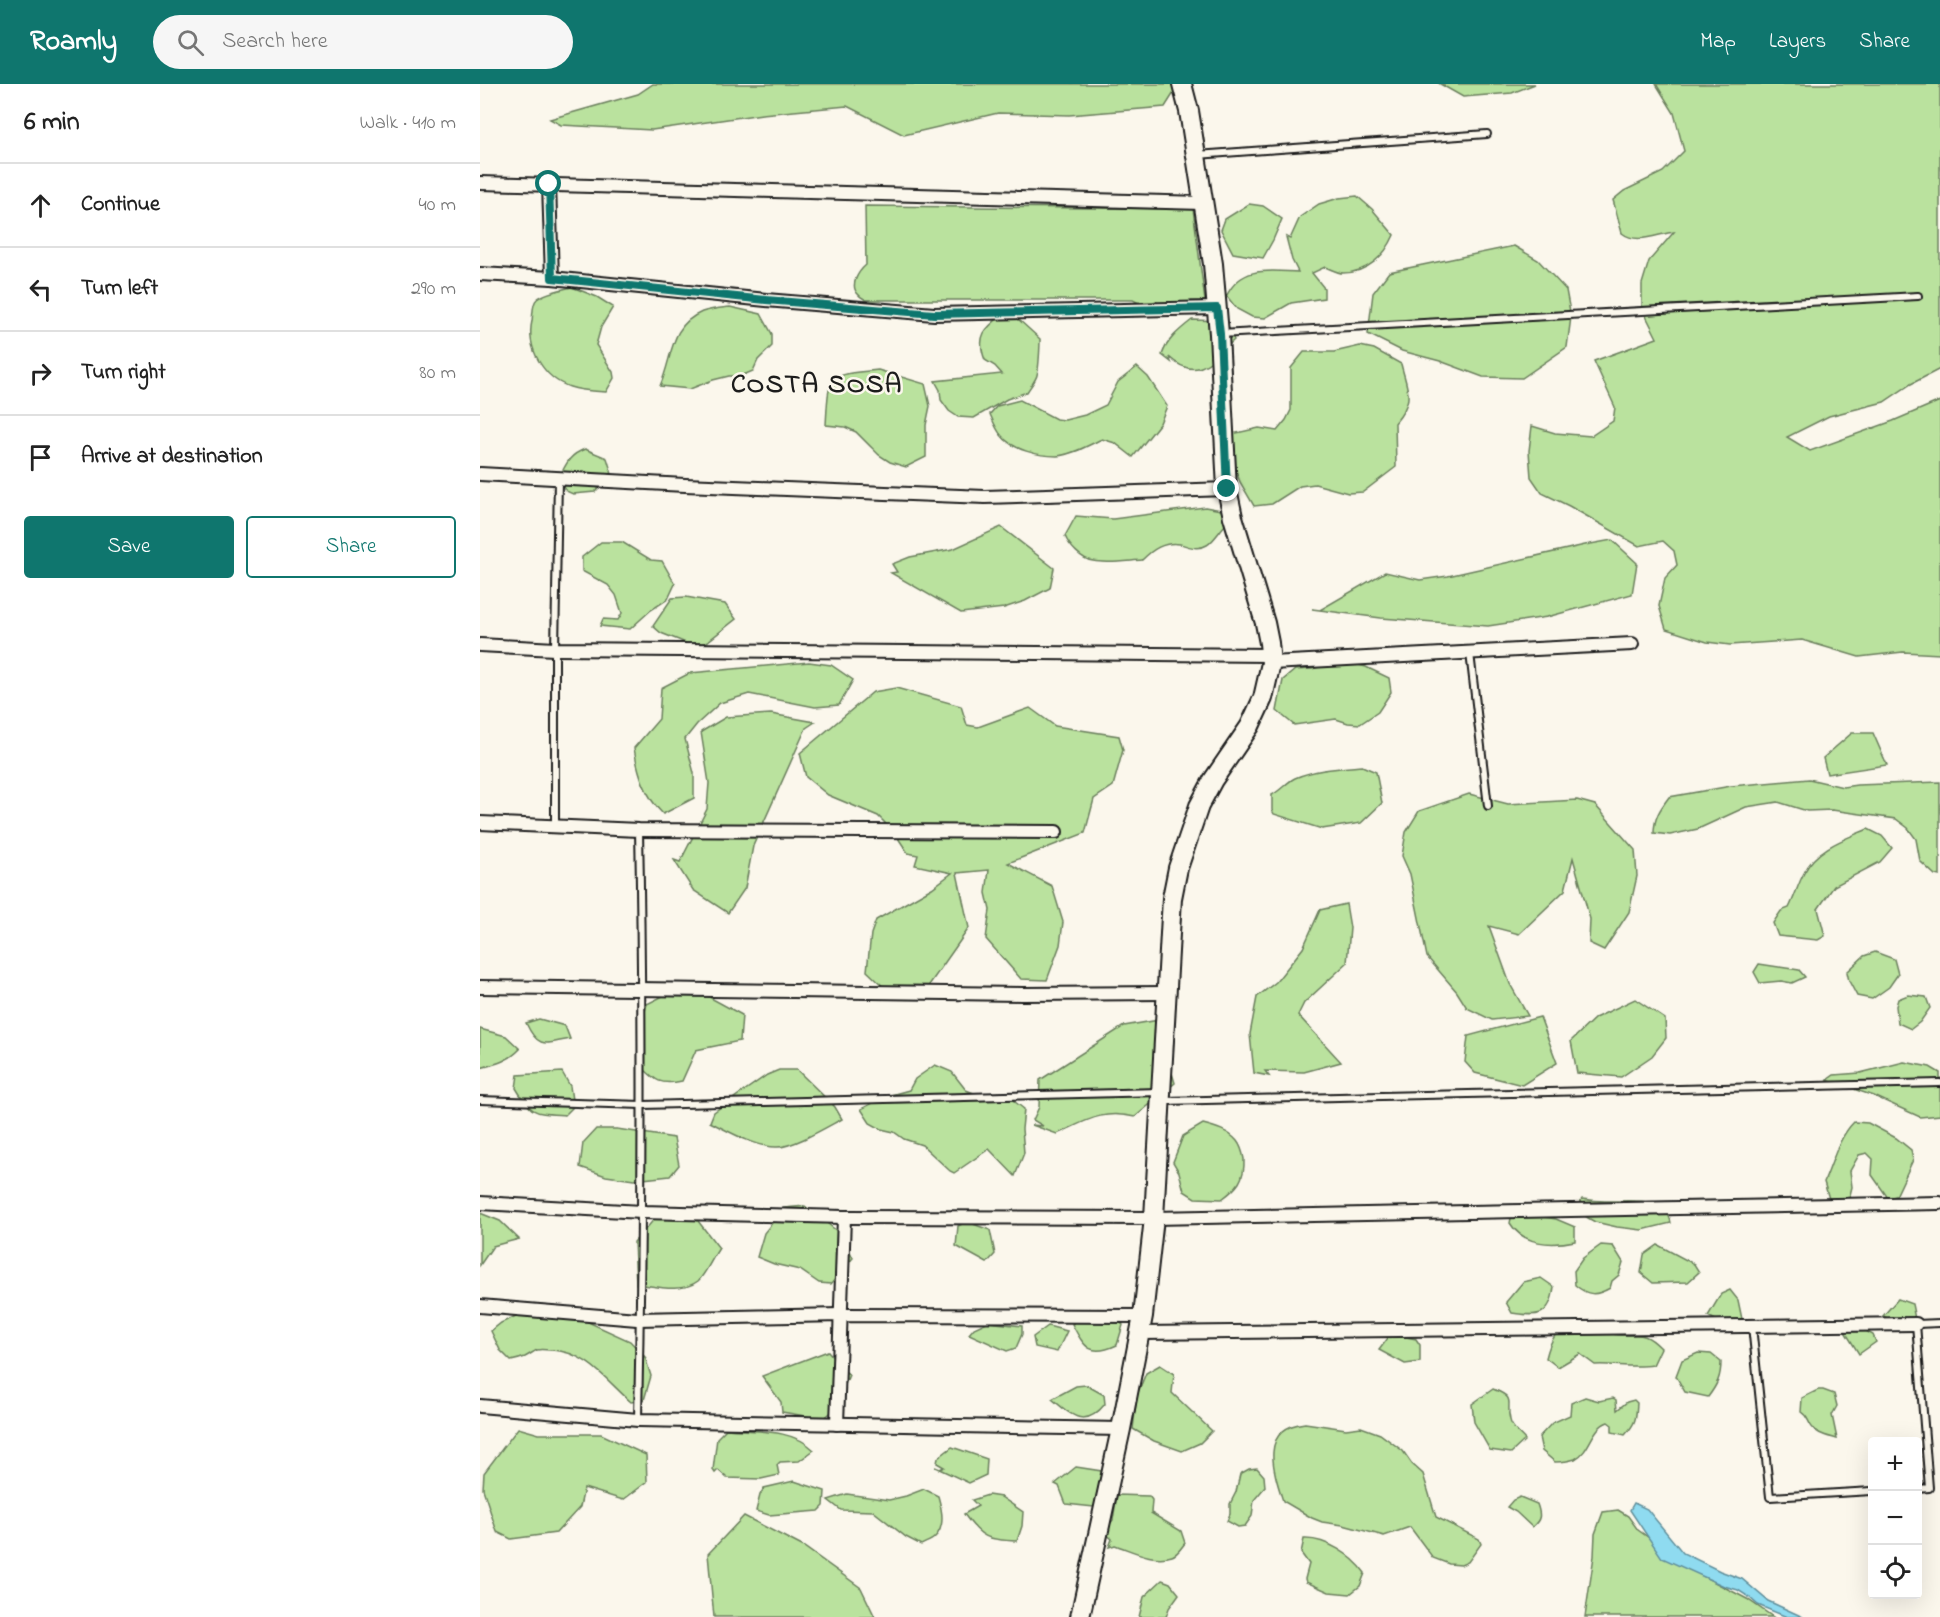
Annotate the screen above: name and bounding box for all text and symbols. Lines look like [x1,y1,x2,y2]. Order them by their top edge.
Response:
search box [153,15,573,69]
text: Roamly [30,22,117,63]
icon: search [174,26,207,59]
text: Search here [222,26,328,58]
text: Map [1700,27,1736,57]
text: Layers [1769,27,1826,57]
text: Share [1859,27,1910,57]
text: 6 min [24,104,80,142]
text: Walk · 410 m [360,109,456,138]
route start [535,170,561,196]
icon: ahead [24,189,57,222]
text: Continue [81,189,160,221]
text: 40 m [419,191,456,220]
icon: left [24,273,57,306]
text: Turn left [81,273,158,305]
text: 290 m [411,275,456,304]
icon: right [24,357,57,390]
text: Turn right [81,357,166,389]
text: 80 m [419,359,456,388]
district label: COSTA SOSA [731,366,903,405]
icon: arrive [24,441,57,474]
text: Arrive at destination [81,441,263,473]
route end [1213,475,1239,501]
button: Save [24,516,234,578]
button: Share [246,516,456,578]
map controls [1868,1437,1922,1599]
button: + [1868,1437,1922,1491]
button: − [1868,1491,1922,1545]
button: locate [1868,1545,1922,1599]

